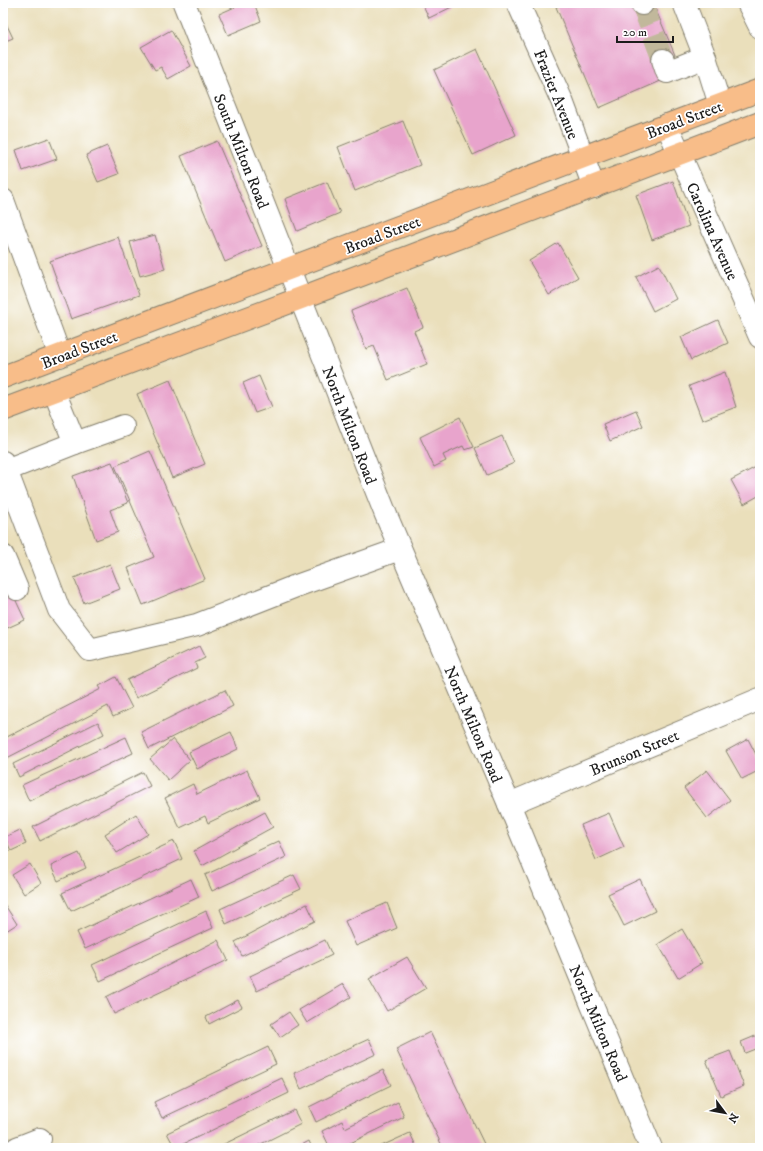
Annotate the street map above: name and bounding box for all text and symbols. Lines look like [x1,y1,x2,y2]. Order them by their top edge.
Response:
scale bar [617,18,673,44]
text: 20 m [623,25,647,40]
street label: Frazier Avenue [529,47,583,142]
street label: South Milton Road [209,91,273,212]
street label: Broad Street [644,96,725,144]
street label: Carolina Avenue [682,179,743,284]
street label: Broad Street [342,211,423,259]
street label: Broad Street [39,326,120,374]
street label: North Milton Road [317,364,381,487]
street label: North Milton Road [440,663,507,786]
street label: Brunson Street [587,725,682,781]
street label: North Milton Road [565,962,632,1085]
north arrow [705,1093,745,1133]
text: N [724,1110,741,1125]

